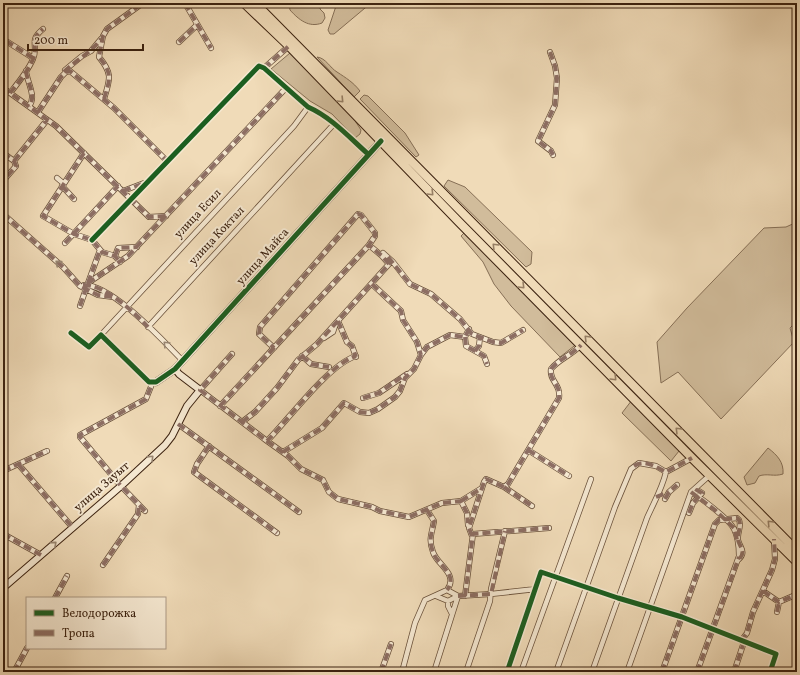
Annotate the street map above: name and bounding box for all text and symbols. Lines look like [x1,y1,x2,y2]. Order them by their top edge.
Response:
scale bar [28,26,143,52]
text: 200 m [34,33,68,49]
one-way arrow [336,95,344,103]
street label: улица Есил [171,185,225,242]
one-way arrow [426,188,434,196]
street label: улица Коктал [186,203,249,269]
street label: улица Майса [233,225,293,289]
one-way arrow [492,243,500,251]
one-way arrow [55,260,63,267]
one-way arrow [518,281,525,289]
one-way arrow [584,335,592,343]
one-way arrow [163,341,171,349]
one-way arrow [609,373,617,381]
one-way arrow [676,427,683,435]
one-way arrow [146,455,154,463]
street label: улица Зауыт [71,458,133,516]
one-way arrow [767,520,775,528]
one-way arrow [49,541,57,549]
legend [26,597,166,649]
text: Велодорожка [62,606,136,622]
text: Тропа [62,626,95,642]

